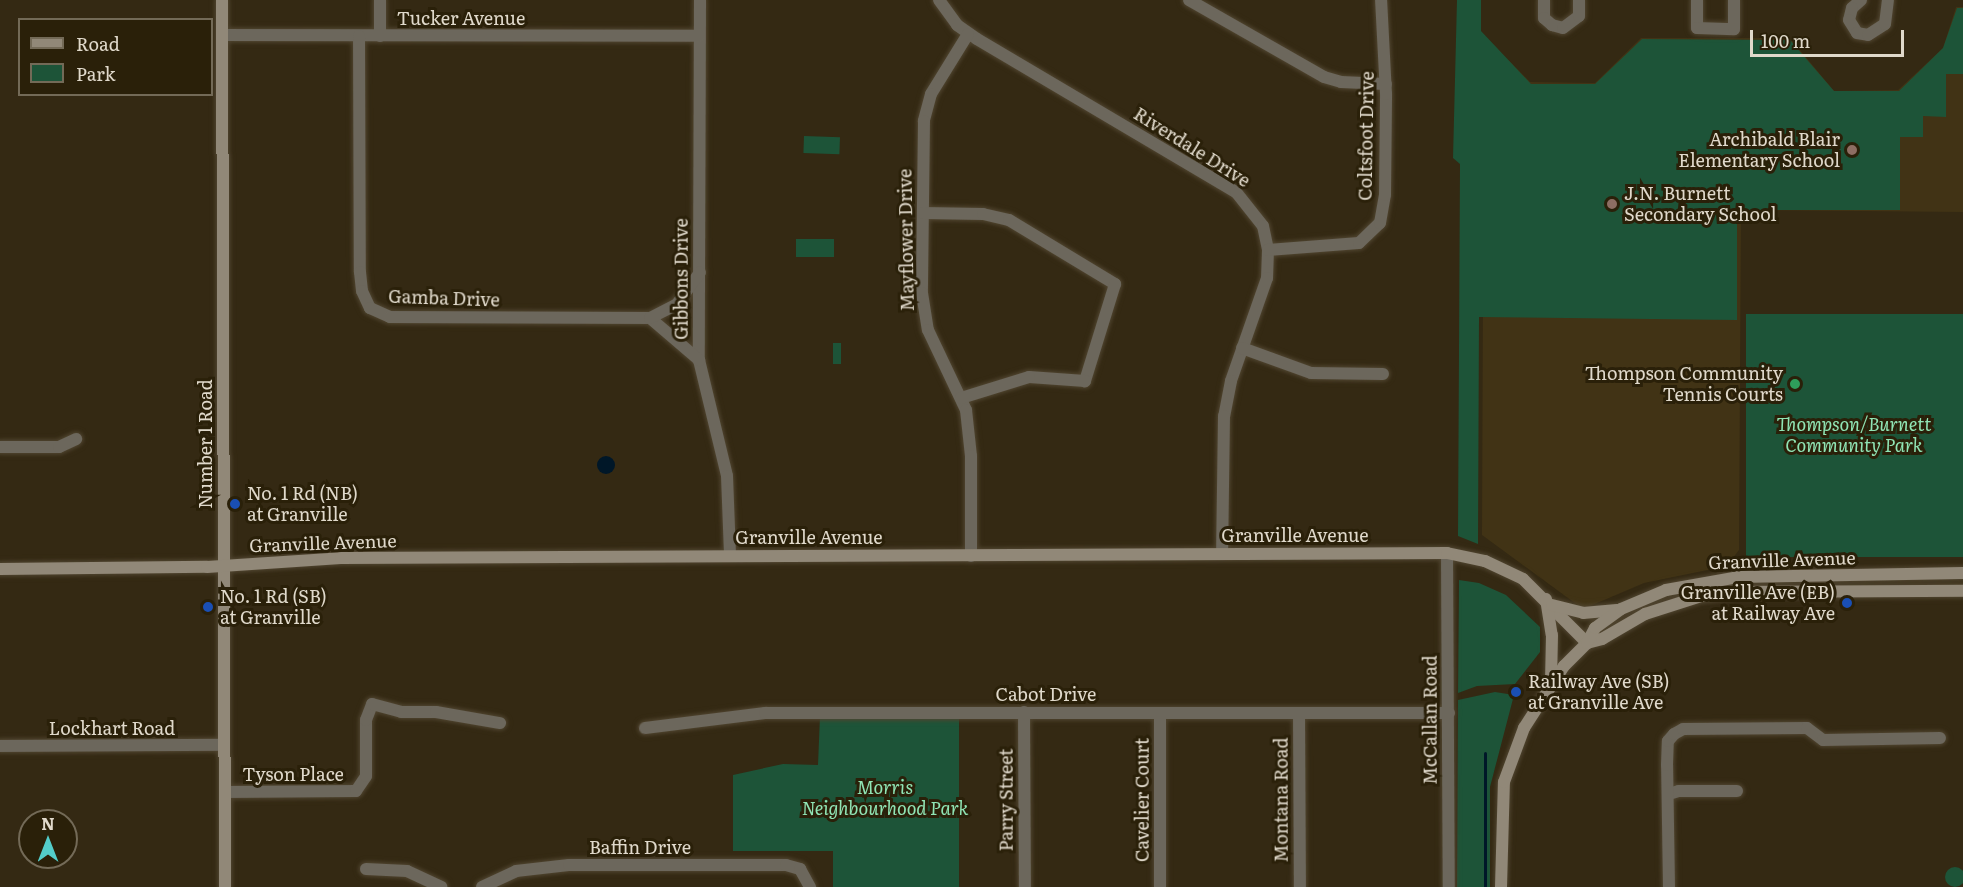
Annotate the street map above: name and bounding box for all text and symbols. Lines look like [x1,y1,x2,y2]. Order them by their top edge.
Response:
street label: Tucker Avenue [397,7,525,29]
legend [18,18,213,96]
scale bar [1753,18,1908,56]
text: 100 m [1761,27,1810,54]
text: Road [76,30,120,57]
text: Park [76,60,115,87]
street label: Coltsfoot Drive [1354,71,1378,201]
street label: Riverdale Drive [1130,103,1254,191]
place label: Archibald Blair Elementary School [1678,129,1840,172]
marker: Archibald Blair Elementary School [1845,143,1859,157]
street label: Mayflower Drive [894,168,918,312]
place label: J.N. Burnett Secondary School [1624,183,1776,226]
marker: J.N. Burnett Secondary School [1605,197,1619,211]
street label: Gibbons Drive [670,218,692,340]
street label: Gamba Drive [388,285,500,311]
place label: Thompson Community Tennis Courts [1585,363,1783,406]
marker: Thompson Community Tennis Courts [1788,377,1802,391]
street label: Number 1 Road [194,379,216,509]
park label: Thompson/Burnett Community Park [1776,414,1932,456]
place label: No. 1 Rd (NB) at Granville [247,483,358,526]
marker: No. 1 Rd (NB) at Granville [228,497,242,511]
street label: Granville Avenue [1221,524,1369,546]
street label: Granville Avenue [735,526,883,548]
street label: Granville Avenue [249,530,397,556]
street label: Granville Avenue [1708,547,1856,573]
place label: Granville Ave (EB) at Railway Ave [1681,582,1835,624]
place label: No. 1 Rd (SB) at Granville [220,586,327,628]
marker: Granville Ave (EB) at Railway Ave [1840,596,1854,610]
marker: No. 1 Rd (SB) at Granville [201,600,215,614]
street label: McCallan Road [1419,655,1441,785]
place label: Railway Ave (SB) at Granville Ave [1528,671,1670,714]
street label: Cabot Drive [996,683,1096,705]
marker: Railway Ave (SB) at Granville Ave [1509,685,1523,699]
street label: Lockhart Road [49,717,175,739]
street label: Cavelier Court [1131,738,1153,862]
street label: Montana Road [1270,738,1292,862]
street label: Parry Street [995,749,1017,851]
street label: Tyson Place [242,763,344,785]
park label: Morris Neighbourhood Park [802,777,968,820]
north arrow [18,809,78,869]
text: N [41,811,55,835]
street label: Baffin Drive [589,836,691,858]

